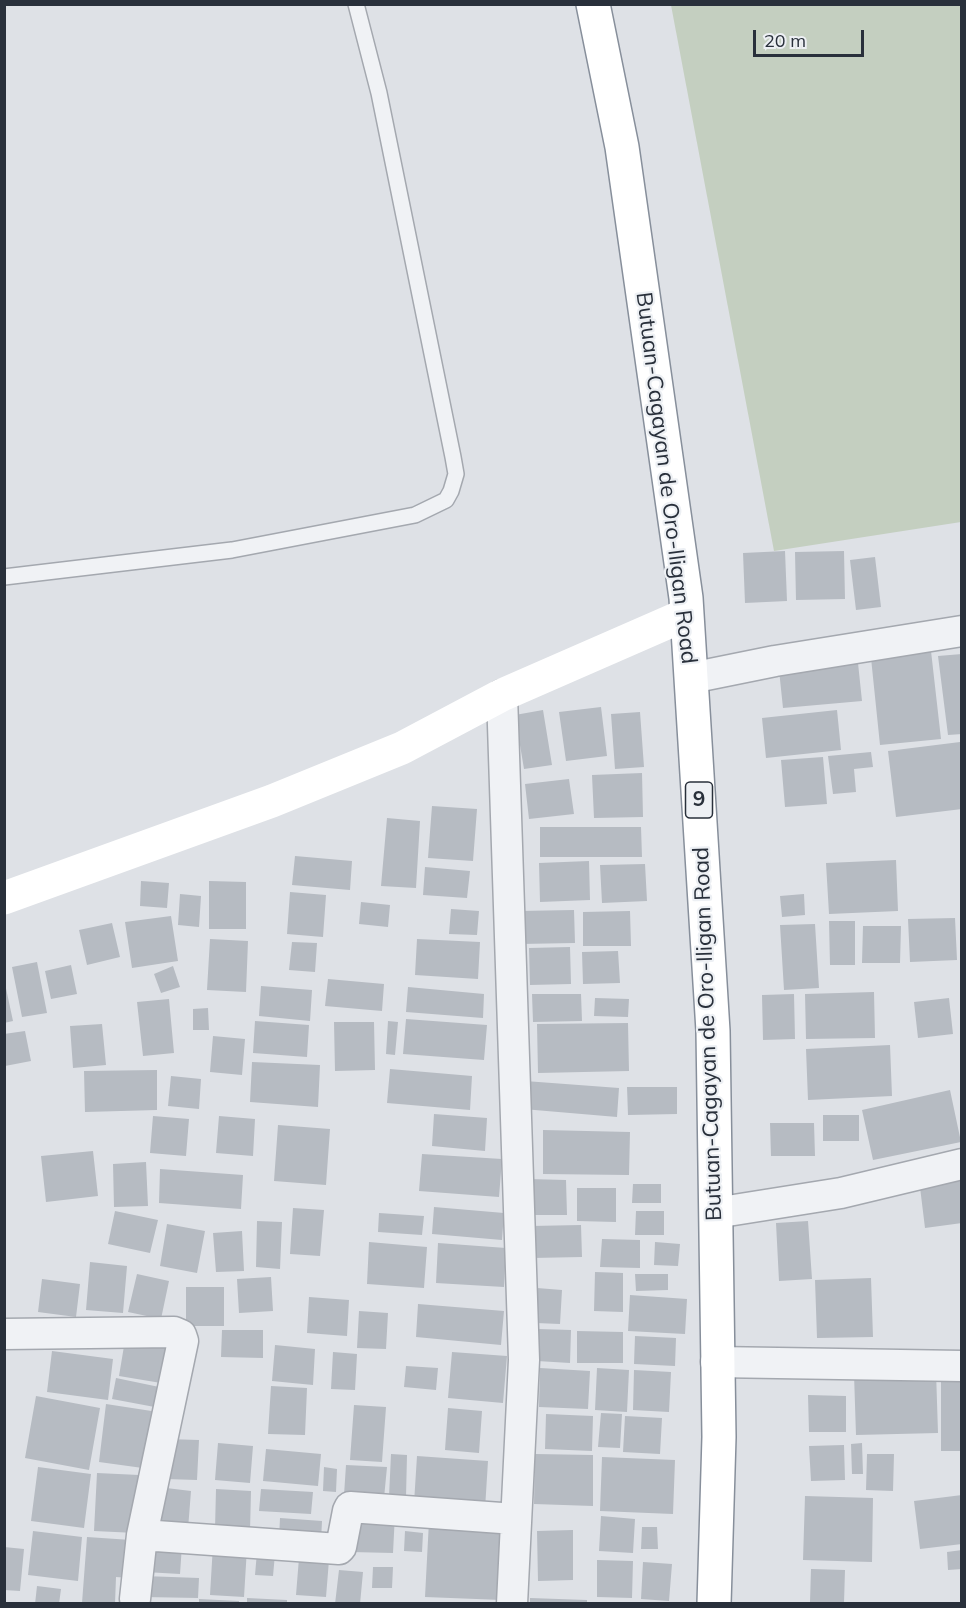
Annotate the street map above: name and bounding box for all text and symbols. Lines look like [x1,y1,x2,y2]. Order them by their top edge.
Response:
scale bar [756,18,867,56]
text: 20 m [764,29,806,52]
street label: Butuan-Cagayan de Oro-Iligan Road [630,291,702,665]
road number: 9 [686,782,712,818]
street label: Butuan-Cagayan de Oro-Iligan Road [688,846,728,1222]

